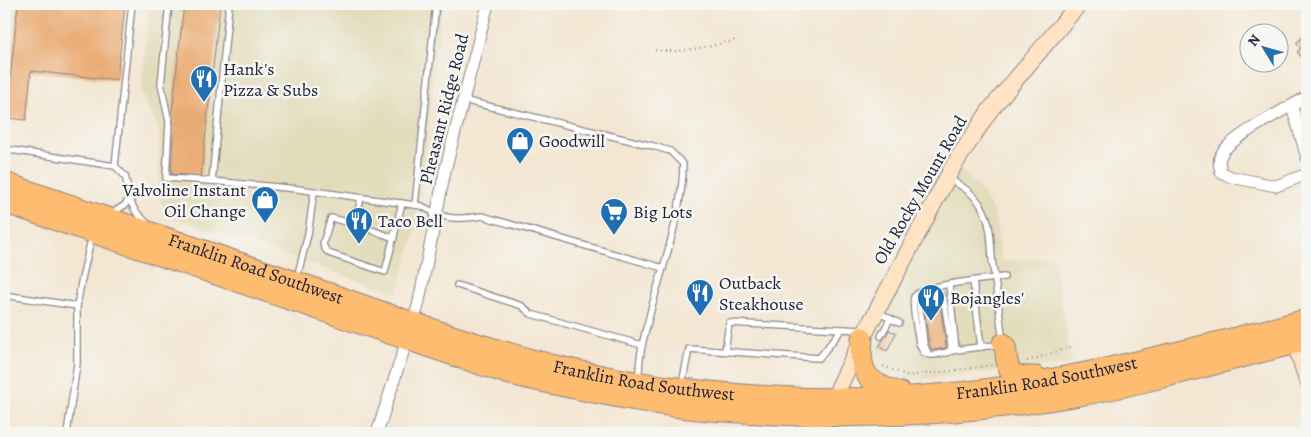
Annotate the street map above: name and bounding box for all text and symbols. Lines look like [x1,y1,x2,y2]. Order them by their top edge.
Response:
north arrow [1238,22,1288,72]
street label: Pheasant Ridge Road [414,31,474,187]
text: N [1243,31,1265,50]
place label: Hank's Pizza & Subs [223,57,318,102]
restaurant icon: Hank's Pizza & Subs [189,64,219,103]
street label: Old Rocky Mount Road [868,111,973,269]
shop icon: Goodwill [505,126,535,165]
place label: Goodwill [539,129,605,153]
place label: Valvoline Instant Oil Change [121,178,246,223]
shop icon: Valvoline Instant Oil Change [250,185,280,224]
supermarket icon: Big Lots [599,197,629,236]
place label: Big Lots [633,200,693,224]
restaurant icon: Taco Bell [344,206,374,245]
place label: Taco Bell [378,209,443,233]
street label: Franklin Road Southwest [165,227,347,310]
place label: Outback Steakhouse [719,271,804,316]
restaurant icon: Outback Steakhouse [685,278,715,317]
restaurant icon: Bojangles' [916,283,946,322]
place label: Bojangles' [950,286,1024,310]
street label: Franklin Road Southwest [955,350,1139,405]
street label: Franklin Road Southwest [551,354,736,406]

